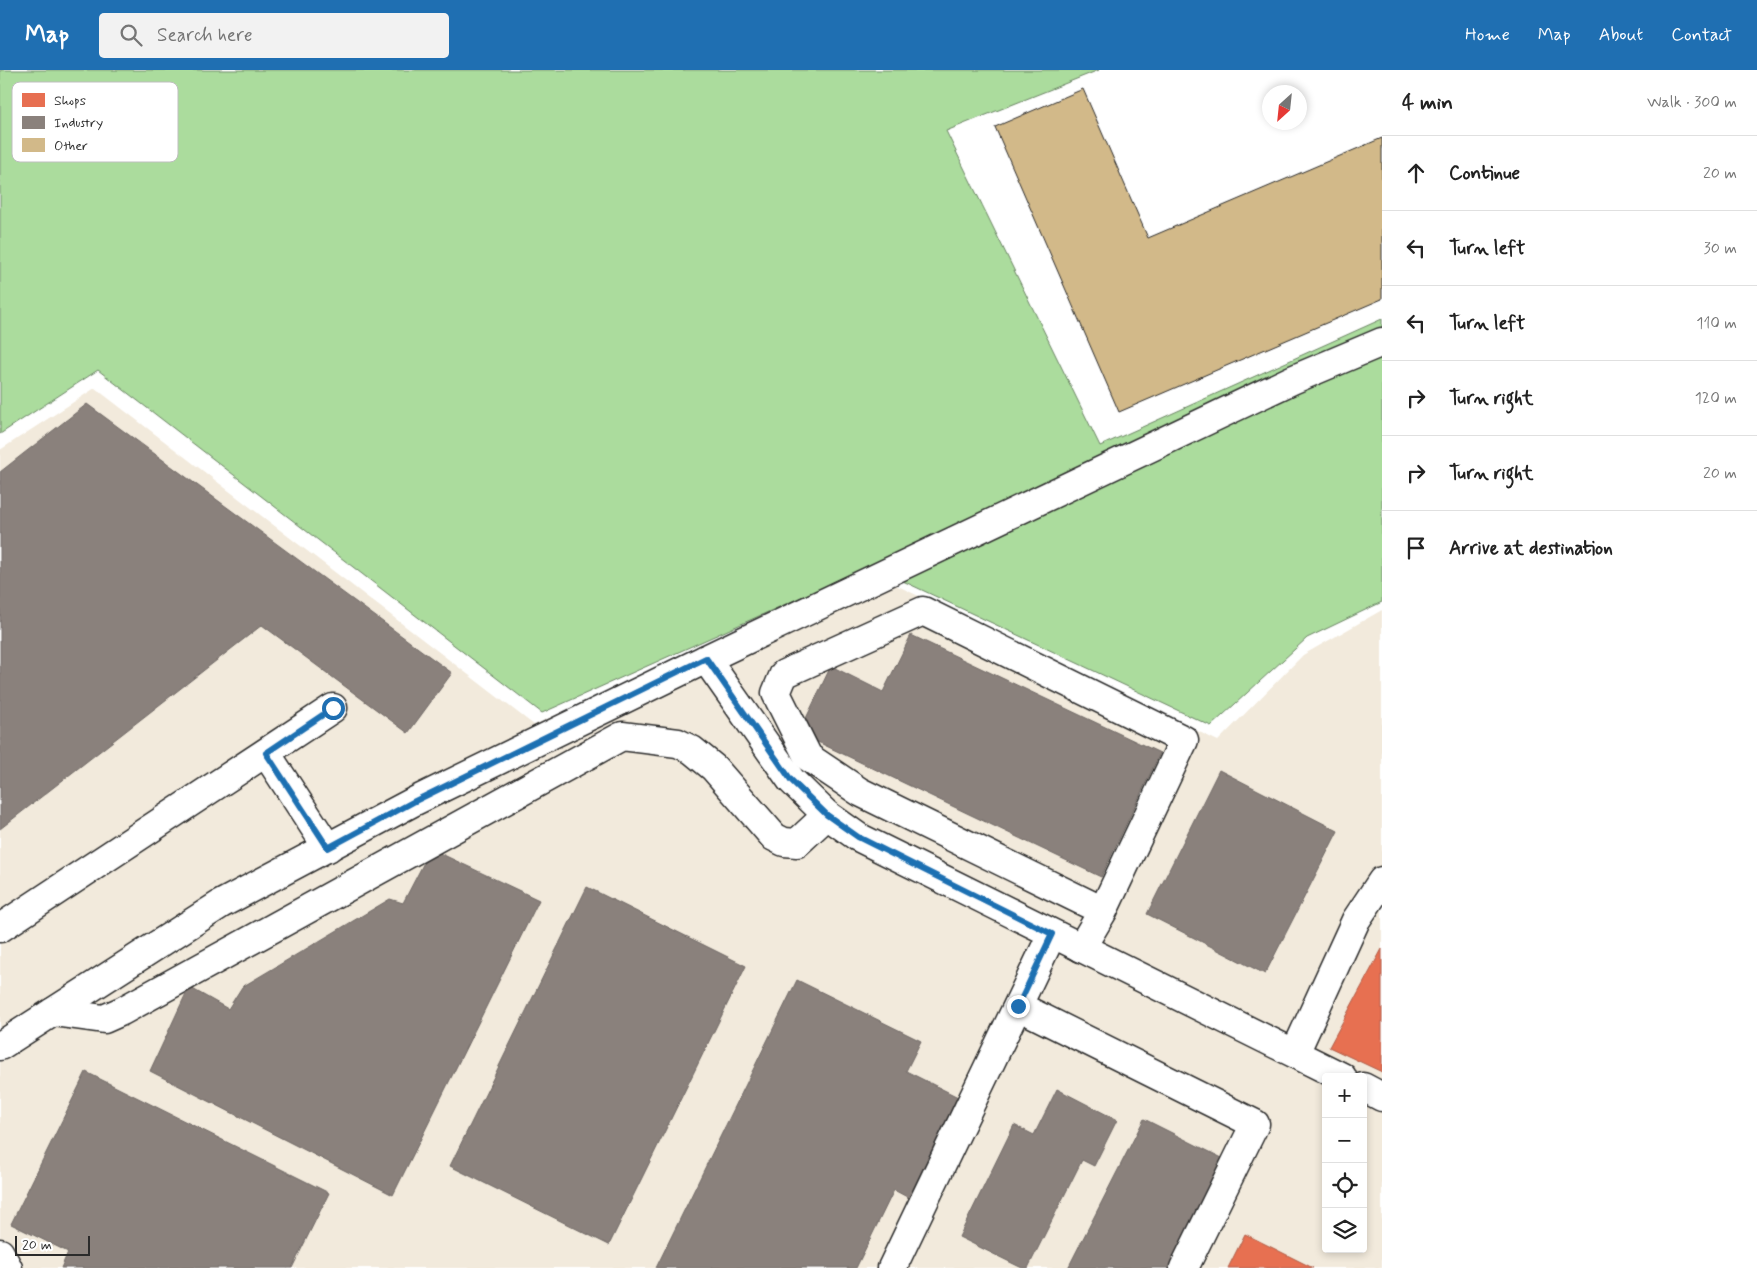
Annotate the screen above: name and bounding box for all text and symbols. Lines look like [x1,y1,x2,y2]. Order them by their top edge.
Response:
search box [99,13,449,58]
text: Map [25,20,69,51]
icon: search [117,21,145,49]
text: Search here [157,23,253,48]
text: Home [1465,23,1510,47]
text: Map [1538,23,1571,47]
text: About [1599,23,1643,47]
text: Contact [1671,23,1732,47]
legend [12,82,178,162]
north arrow [1262,85,1307,130]
text: 4 min [1402,89,1453,117]
text: Shops [54,92,86,110]
text: Walk · 300 m [1647,92,1737,113]
text: Industry [54,114,103,132]
text: Other [54,137,88,155]
icon: ahead [1402,159,1430,187]
text: Continue [1449,161,1520,186]
text: 20 m [1703,163,1737,184]
icon: left [1402,234,1430,262]
text: Turn left [1449,236,1525,261]
text: 30 m [1704,238,1737,259]
icon: left [1402,309,1430,337]
text: Turn left [1449,311,1525,336]
text: 110 m [1696,313,1737,334]
icon: right [1402,384,1430,412]
text: Turn right [1449,386,1533,411]
text: 120 m [1695,388,1737,409]
icon: right [1402,459,1430,487]
text: Turn right [1449,461,1533,486]
text: 20 m [1703,463,1737,484]
icon: arrive [1402,534,1430,562]
text: Arrive at destination [1449,536,1613,561]
route start [322,697,345,720]
route end [1007,995,1030,1018]
map controls [1322,1073,1367,1253]
button: + [1322,1073,1367,1118]
button: − [1322,1118,1367,1163]
button: locate [1322,1163,1367,1208]
button: layers [1322,1208,1367,1253]
scale bar [15,1233,90,1256]
text: 20 m [22,1236,52,1254]

